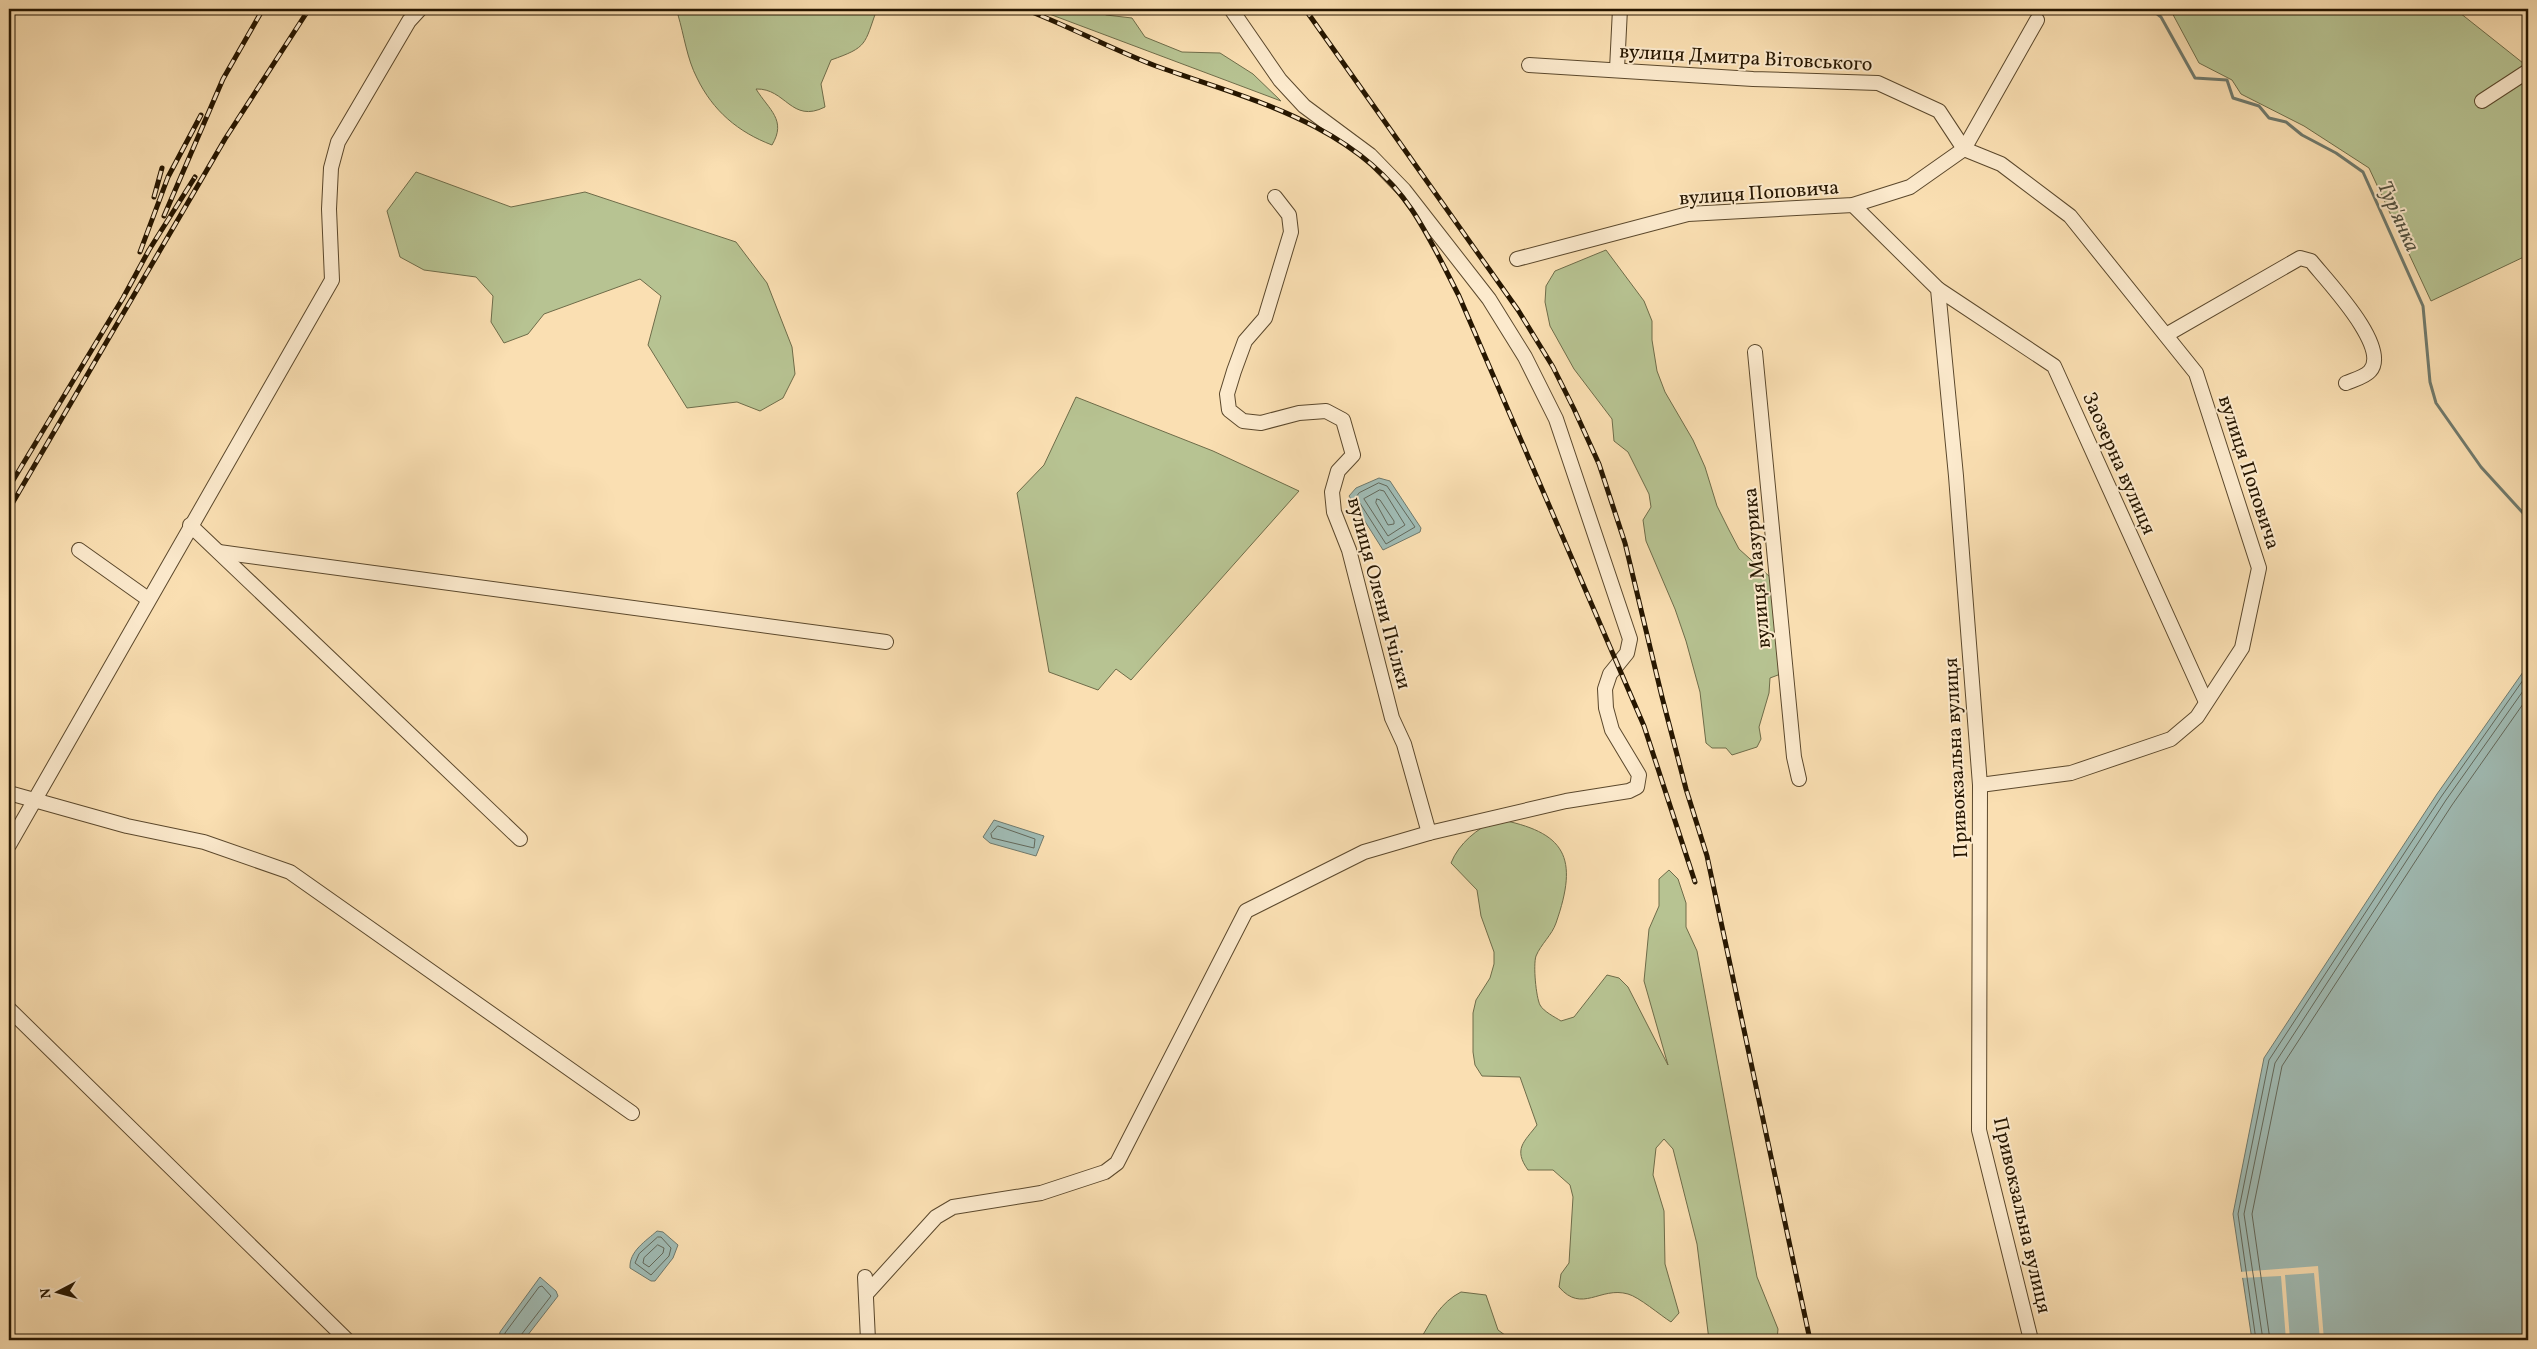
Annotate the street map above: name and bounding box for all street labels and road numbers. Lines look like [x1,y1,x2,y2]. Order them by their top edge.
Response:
street label: вулиця Дмитра Вітовського [1619,38,1873,80]
street label: вулиця Поповича [1678,174,1840,214]
street label: Заозерна вулиця [2074,388,2162,540]
street label: вулиця Поповича [2210,392,2286,553]
street label: вулиця Мазурика [1737,486,1779,649]
street label: вулиця Олени Пчілки [1339,494,1417,693]
street label: Привокзальна вулиця [1938,657,1976,859]
street label: Привокзальна вулиця [1985,1114,2057,1316]

